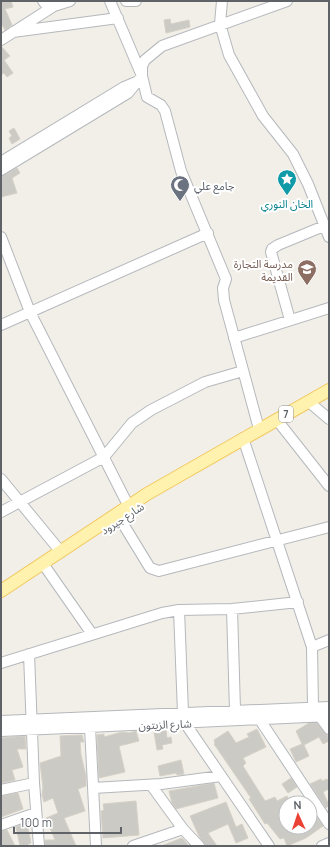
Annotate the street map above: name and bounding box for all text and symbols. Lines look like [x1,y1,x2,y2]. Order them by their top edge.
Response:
place icon: الخان النوري [276,168,298,196]
mosque icon: جامع علي [169,174,191,202]
place label: جامع علي [194,178,235,195]
place label: الخان النوري [261,196,313,213]
place label: مدرسة التجارة القديمة [234,256,293,284]
school or university icon: مدرسة التجارة القديمة [296,258,318,286]
road number: 7 [279,406,293,422]
street label: شارع جيرود [97,498,147,538]
street label: شارع الزيتون [138,716,192,733]
north arrow [278,795,318,835]
text: N [293,797,302,812]
scale bar [14,809,121,835]
text: 100 m [20,814,52,831]

